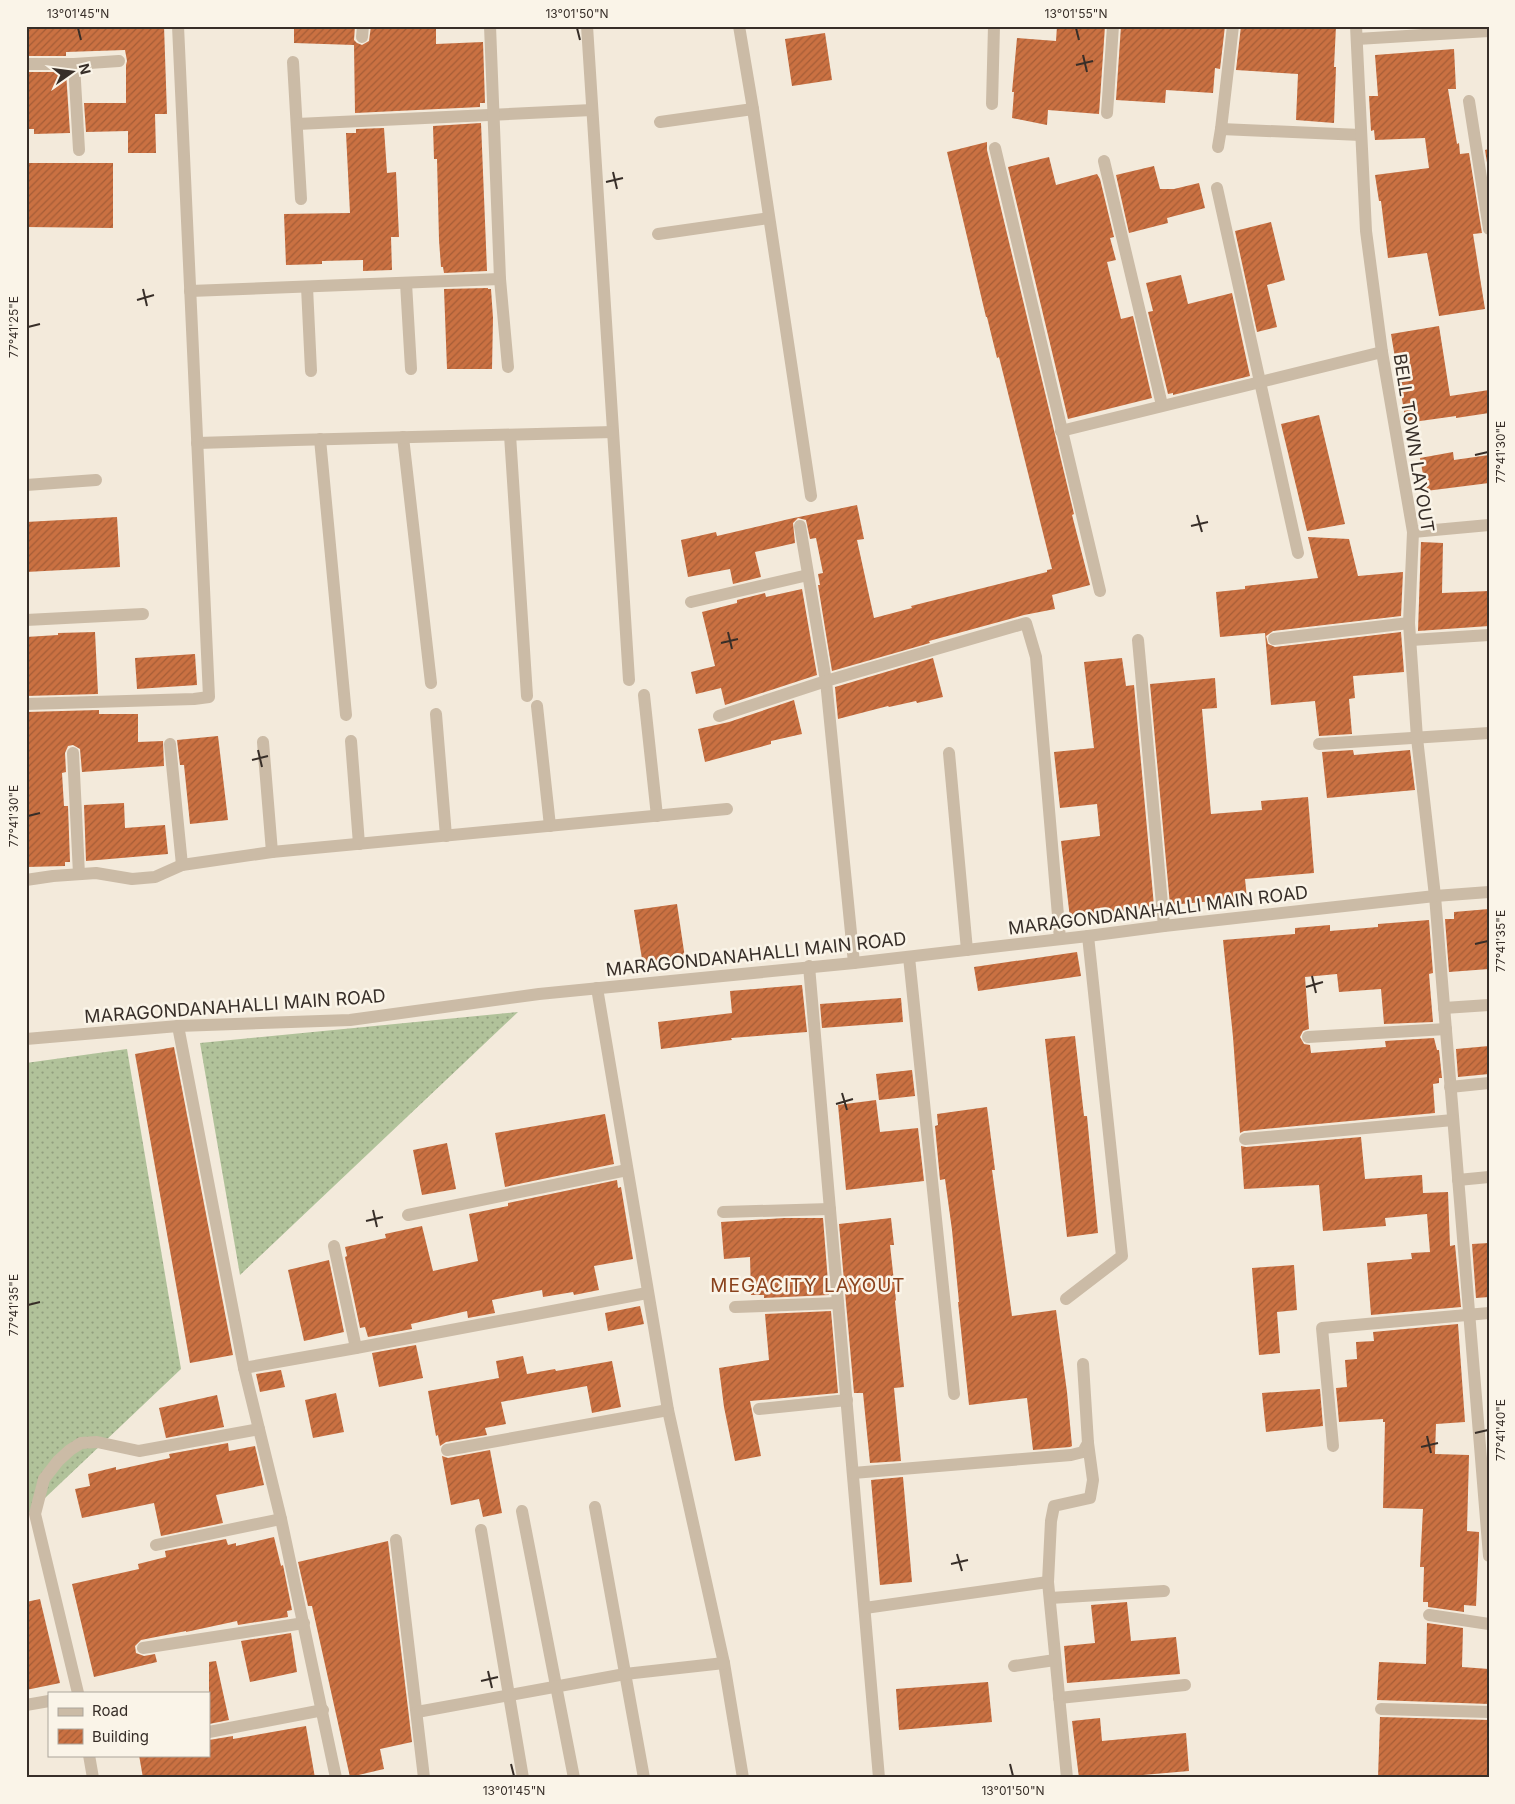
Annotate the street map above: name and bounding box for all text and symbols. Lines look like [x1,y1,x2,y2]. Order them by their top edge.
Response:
text: 13°01'45"N [47,6,109,21]
text: 13°01'50"N [545,6,609,21]
text: 13°01'55"N [1045,6,1107,21]
north arrow [48,48,98,98]
text: N [76,62,95,76]
text: 77°41'25"E [6,296,21,358]
street label: BELL TOWN LAYOUT [1389,352,1439,534]
text: 77°41'30"E [1493,421,1508,483]
text: 77°41'30"E [6,785,21,847]
street label: MARAGONDANAHALLI MAIN ROAD [1007,881,1309,939]
text: 77°41'35"E [1493,910,1508,972]
street label: MARAGONDANAHALLI MAIN ROAD [605,928,907,980]
street label: MARAGONDANAHALLI MAIN ROAD [84,985,386,1027]
text: 77°41'35"E [6,1274,21,1336]
district label: MEGACITY LAYOUT [710,1274,906,1297]
text: 77°41'40"E [1493,1399,1508,1461]
legend [48,1692,210,1756]
text: Road [92,1701,128,1720]
text: Building [92,1727,149,1746]
text: 13°01'45"N [483,1783,545,1798]
text: 13°01'50"N [981,1783,1045,1798]

